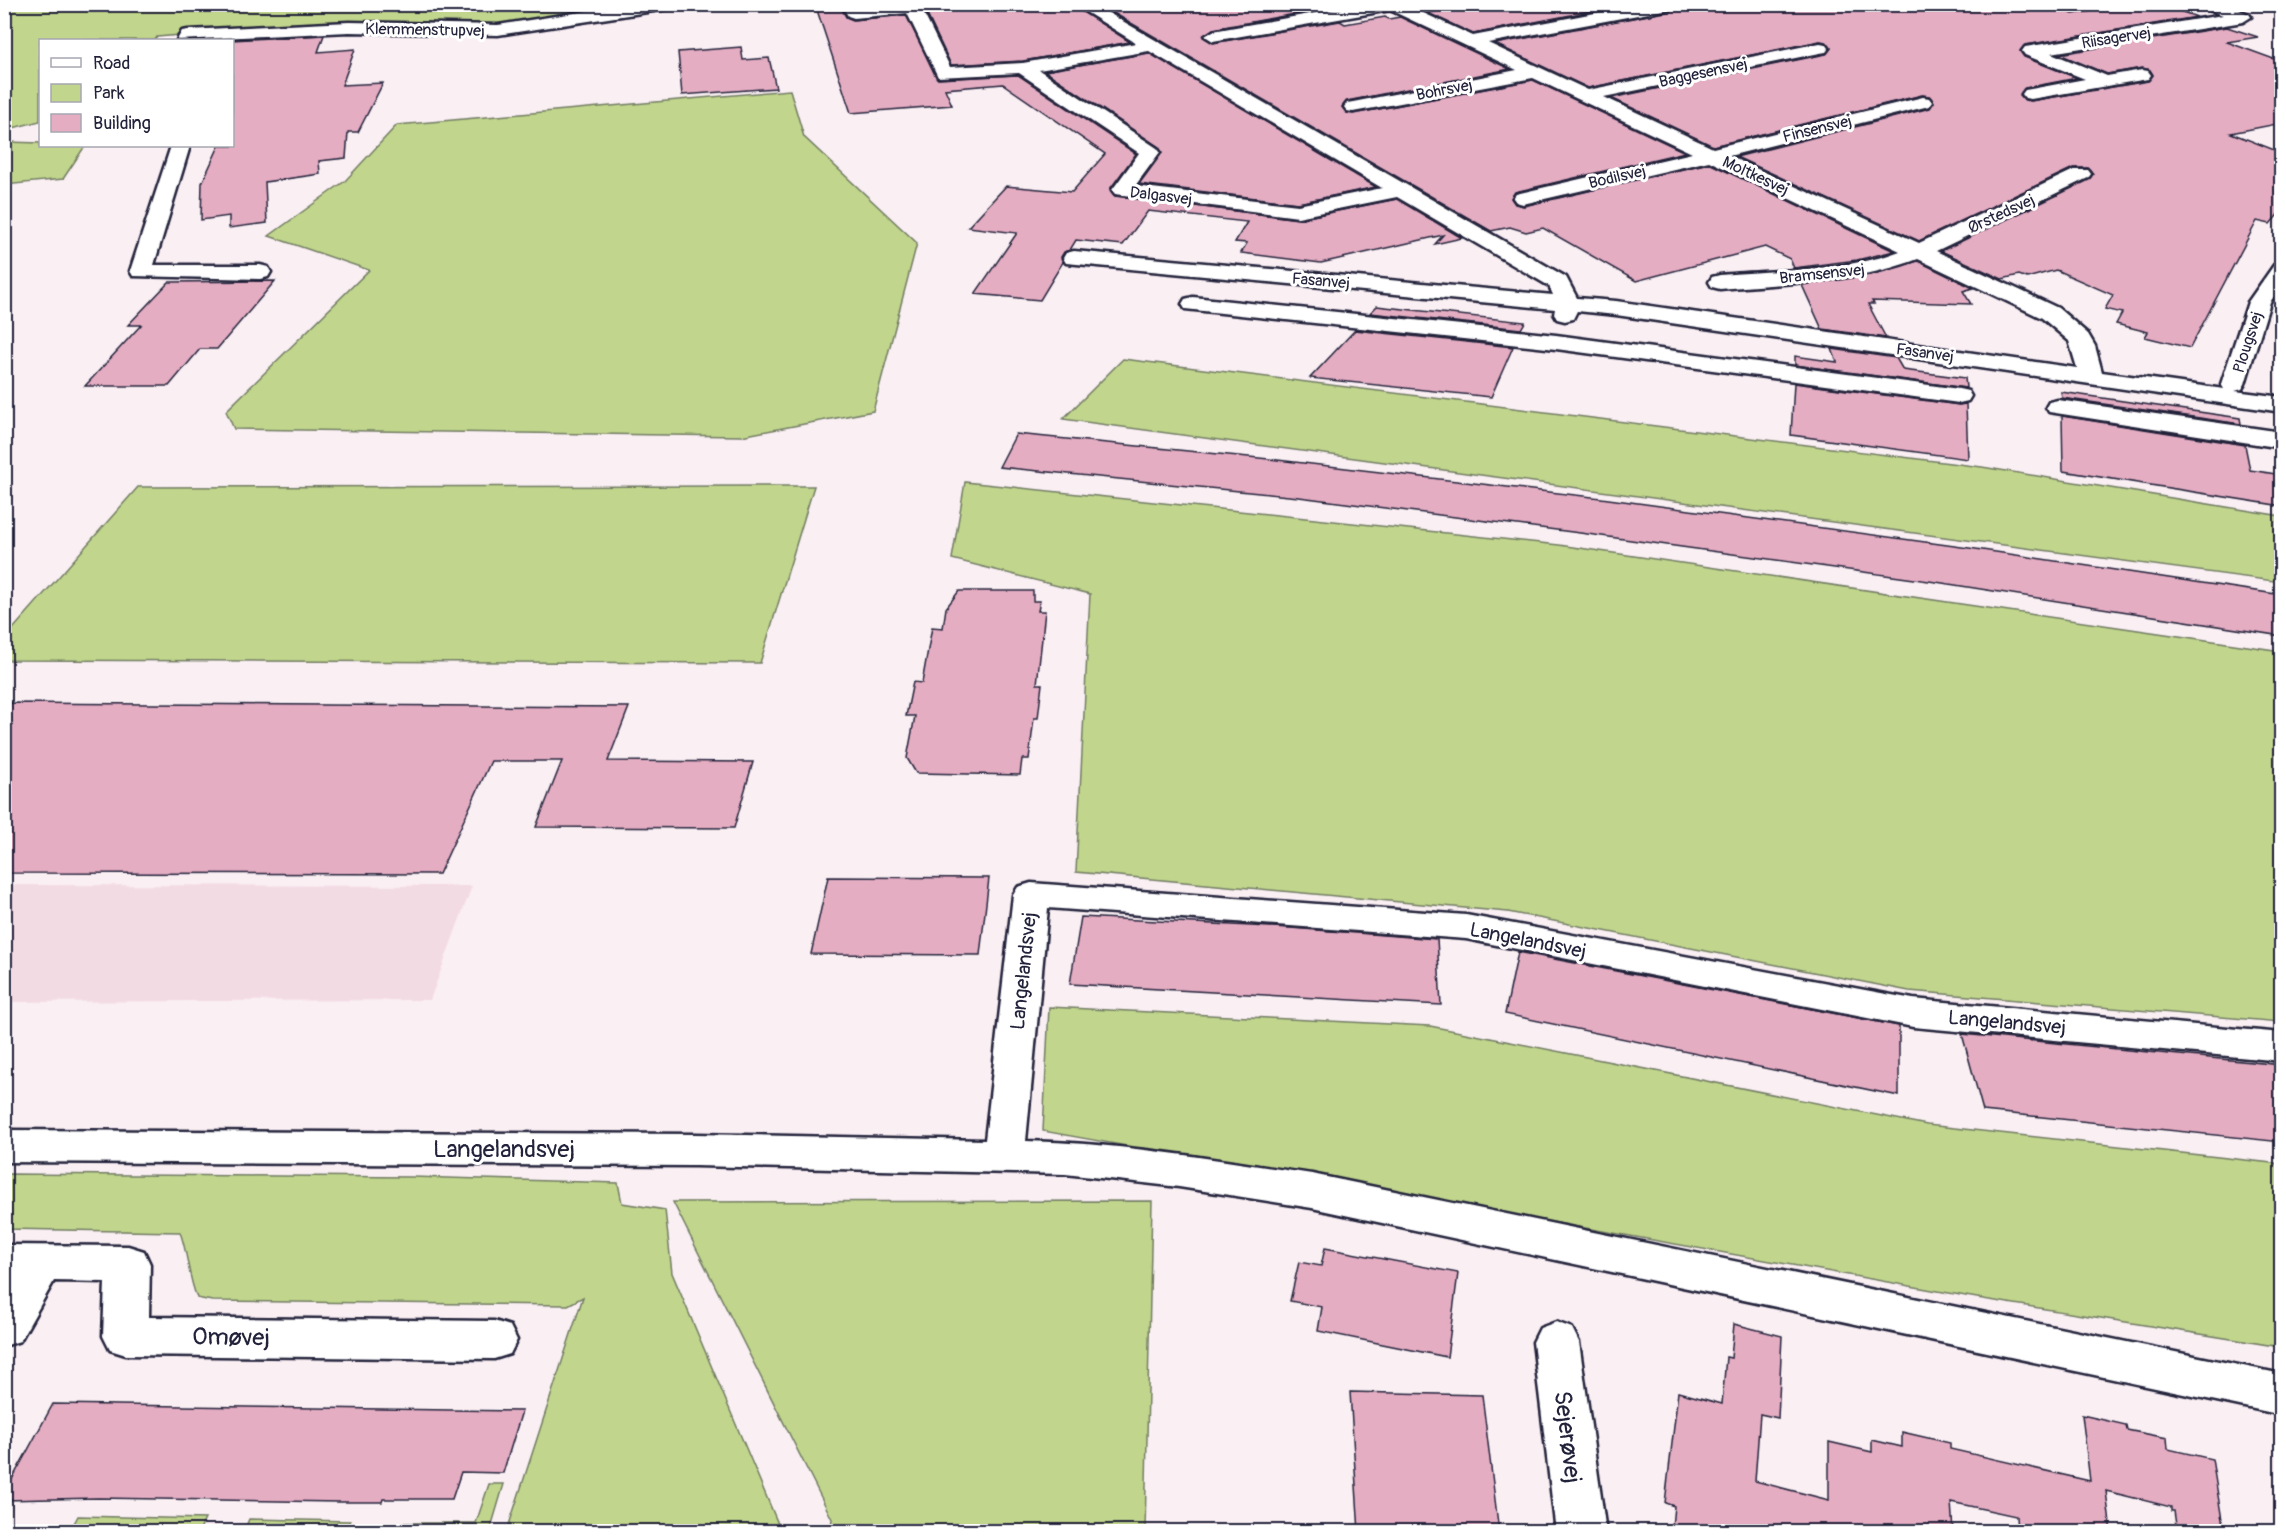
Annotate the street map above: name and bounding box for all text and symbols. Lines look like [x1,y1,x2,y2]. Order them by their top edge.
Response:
street label: Klemmenstrupvej [365,19,485,41]
street label: Riisagervej [2080,23,2152,53]
legend [39,39,234,147]
text: Road [93,52,130,75]
street label: Baggesensvej [1657,54,1749,92]
street label: Bohrsvej [1414,75,1474,105]
text: Park [93,82,125,105]
street label: Finsensvej [1781,111,1854,147]
text: Building [93,112,151,135]
street label: Moltkesvej [1719,152,1792,200]
street label: Bodilsvej [1587,161,1648,193]
street label: Dalgasvej [1129,182,1193,210]
street label: Ørstedsvej [1965,190,2038,238]
street label: Bramsensvej [1779,260,1866,288]
street label: Fasanvej [1291,269,1351,293]
street label: Plougsvej [2229,309,2267,375]
street label: Fasanvej [1895,339,1955,367]
street label: Langelandsvej [1005,911,1042,1031]
street label: Langelandsvej [1468,917,1588,964]
street label: Langelandsvej [1947,1005,2067,1040]
street label: Langelandsvej [433,1135,575,1164]
street label: Omøvej [192,1322,270,1353]
street label: Sejerøvej [1547,1389,1588,1485]

